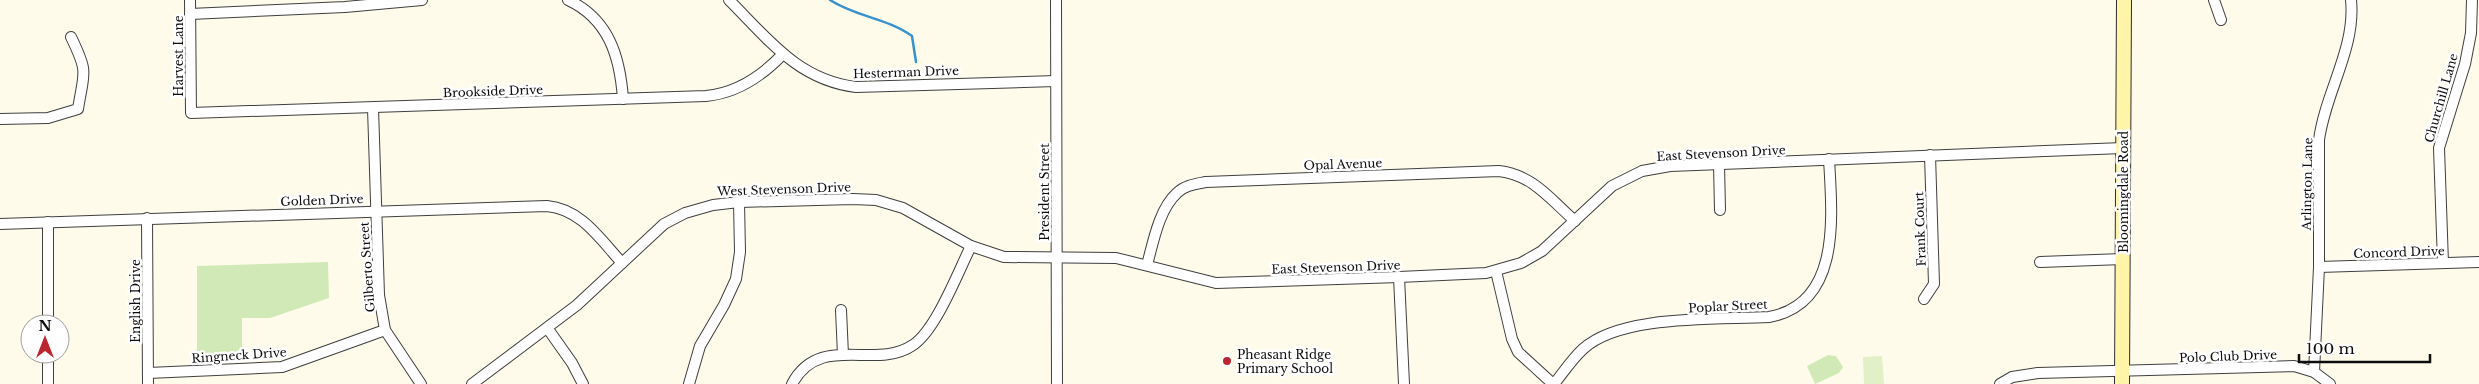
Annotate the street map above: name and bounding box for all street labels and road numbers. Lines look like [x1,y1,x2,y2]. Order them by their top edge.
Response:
street label: Harvest Lane [171,15,186,97]
street label: Churchill Lane [2421,52,2461,144]
street label: Hesterman Drive [853,63,959,81]
street label: Brookside Drive [443,82,543,100]
street label: Bloomingdale Road [2116,131,2131,253]
street label: Arlington Lane [2299,137,2315,232]
street label: East Stevenson Drive [1656,142,1786,164]
street label: President Street [1037,143,1052,241]
street label: Opal Avenue [1303,155,1383,173]
street label: West Stevenson Drive [716,179,851,199]
street label: Golden Drive [280,191,364,209]
street label: Frank Court [1911,191,1929,267]
street label: Gilberto Street [356,221,378,313]
street label: Concord Drive [2353,243,2445,261]
street label: East Stevenson Drive [1271,257,1401,277]
street label: English Drive [128,259,143,343]
street label: Poplar Street [1688,296,1768,316]
street label: Ringneck Drive [191,344,287,366]
street label: Polo Club Drive [2179,347,2277,365]

